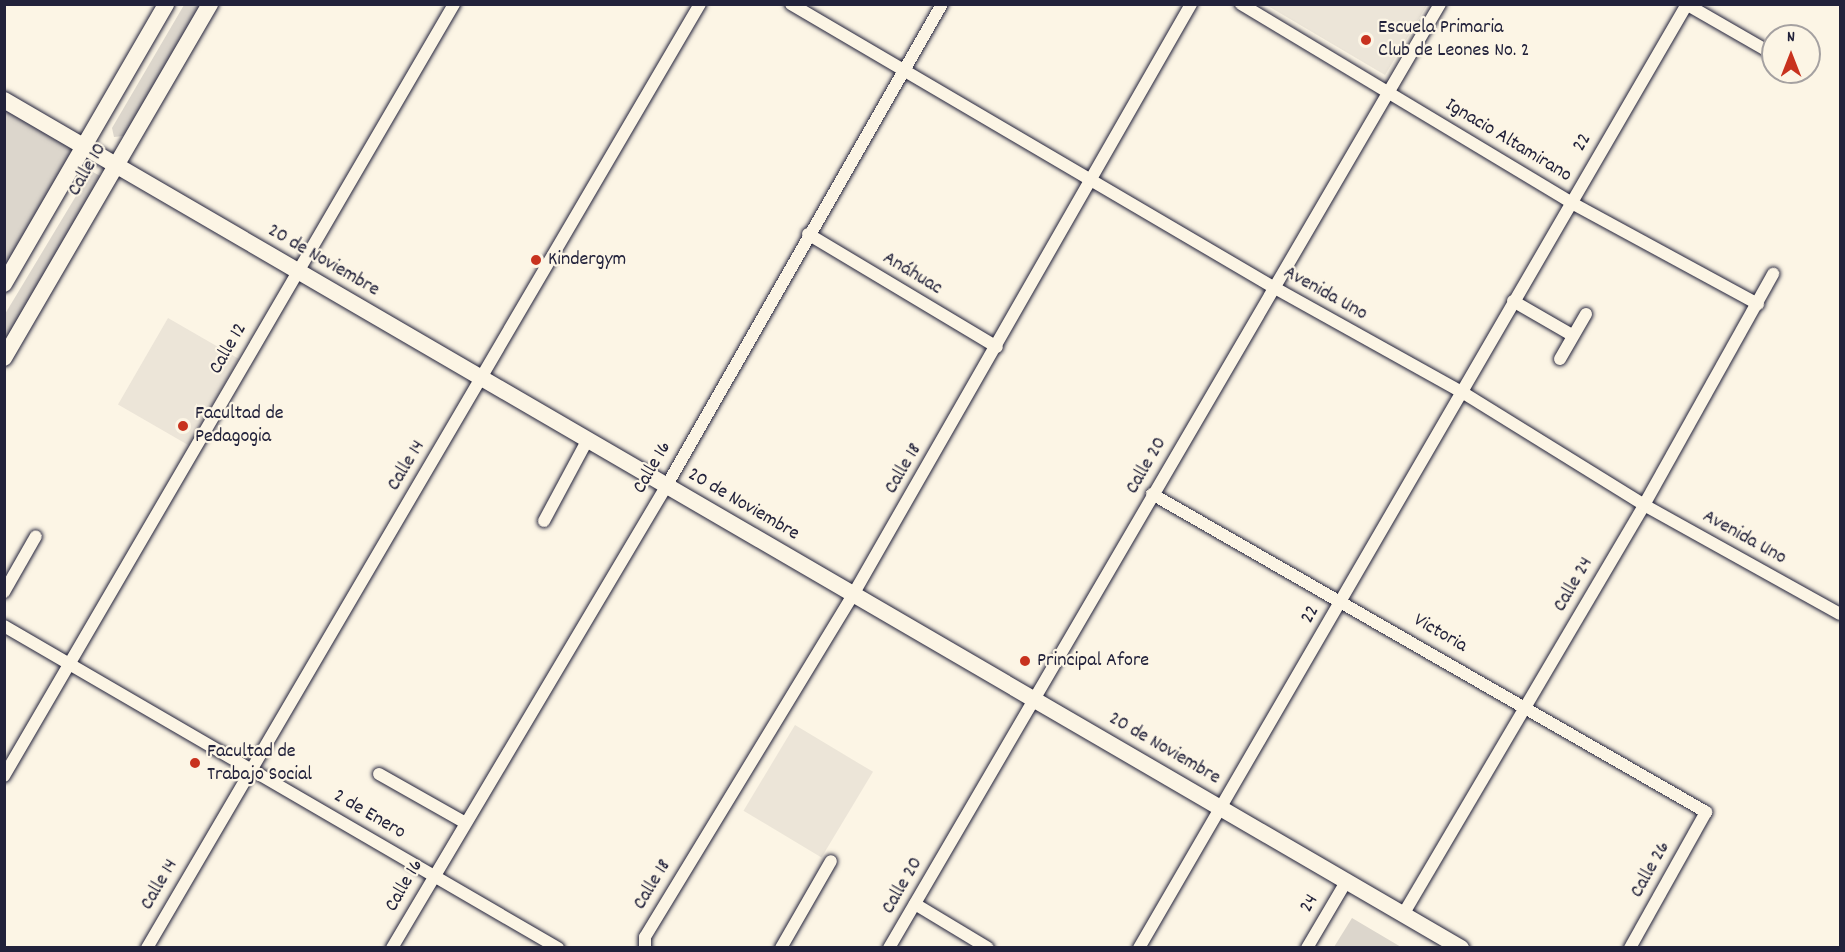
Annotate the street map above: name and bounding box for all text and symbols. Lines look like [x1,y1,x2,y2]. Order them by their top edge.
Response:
place label: Escuela Primaria Club de Leones No. 2 [1378,16,1530,63]
north arrow [1761,24,1821,84]
text: N [1787,26,1795,49]
marker: Escuela Primaria Club de Leones No. 2 [1359,33,1373,47]
street label: Ignacio Altamirano [1440,94,1576,188]
street label: 22 [1568,129,1598,157]
street label: Calle 10 [63,139,113,201]
street label: 20 de Noviembre [263,219,383,303]
street label: Anáhuac [878,247,946,301]
place label: Kindergym [548,248,626,272]
marker: Kindergym [529,253,543,267]
street label: Avenida Uno [1279,261,1371,327]
street label: Calle 12 [205,319,253,379]
place label: Facultad de Pedagogia [195,402,284,449]
marker: Facultad de Pedagogia [176,419,190,433]
street label: Calle 20 [1121,433,1173,499]
street label: Calle 14 [383,436,431,496]
street label: Calle 16 [629,438,677,498]
street label: Calle 18 [880,439,928,499]
street label: 20 de Noviembre [683,463,803,547]
street label: Avenida Uno [1698,505,1790,571]
street label: Calle 24 [1549,553,1599,617]
street label: 22 [1296,601,1326,629]
street label: Victoria [1409,609,1471,659]
place label: Principal Afore [1037,649,1149,673]
marker: Principal Afore [1018,654,1032,668]
street label: 20 de Noviembre [1104,707,1224,791]
place label: Facultad de Trabajo Social [207,740,312,787]
marker: Facultad de Trabajo Social [188,756,202,770]
street label: 2 de Enero [329,785,409,845]
street label: Calle 26 [1626,838,1676,902]
street label: Calle 20 [877,853,929,919]
street label: Calle 14 [136,855,184,915]
street label: Calle 18 [629,855,677,915]
street label: Calle 16 [381,856,429,916]
street label: 24 [1295,891,1325,917]

